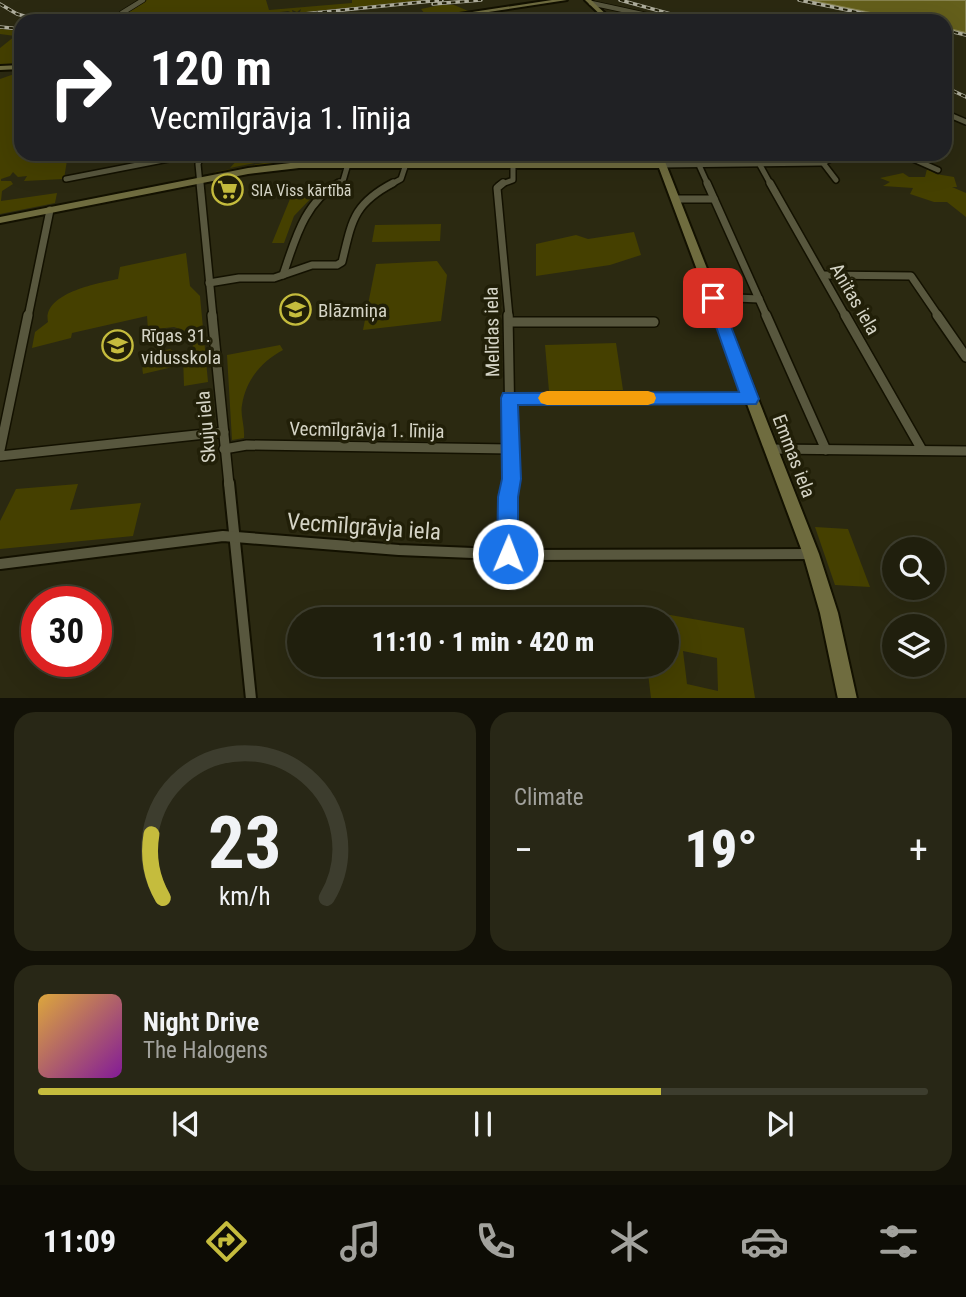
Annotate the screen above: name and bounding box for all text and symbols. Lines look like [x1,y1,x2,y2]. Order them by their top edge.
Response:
text: 120 m [150,40,272,97]
icon: right [35,42,126,133]
text: Vecmīlgrāvja 1. līnija [150,99,411,137]
supermarket icon: SIA Viss kārtībā [211,173,245,207]
place label: SIA Viss kārtībā [251,181,351,200]
street label: Anitas iela [825,259,885,339]
pin [683,268,743,328]
icon: arrive [694,279,732,317]
street label: Melīdas iela [480,287,504,377]
school or university icon: Blāzmiņa [278,293,312,327]
place label: Blāzmiņa [318,299,387,322]
place label: Rīgas 31. vidusskola [141,324,221,369]
school or university icon: Rīgas 31. vidusskola [101,329,135,363]
street label: Skuju iela [191,390,221,464]
street label: Emmas iela [768,411,820,501]
street label: Vecmīlgrāvja 1. līnija [289,417,445,443]
street label: Vecmīlgrāvja iela [286,508,442,546]
position arrow [471,517,545,591]
map controls [882,537,945,677]
button: search [882,537,945,600]
speed limit sign: 30 [21,586,112,677]
button: layers [882,614,945,677]
text: 11:10 · 1 min · 420 m [372,627,594,657]
text: Climate [514,784,584,811]
text: 23 [208,800,282,886]
text: 19° [684,819,758,880]
text: − [514,828,533,872]
text: + [909,828,928,872]
text: km/h [219,881,271,910]
text: Night Drive [143,1007,259,1037]
text: The Halogens [143,1037,268,1064]
icon: previous [167,1105,205,1143]
icon: pause [464,1105,502,1143]
icon: next [761,1105,799,1143]
icon: directions [202,1217,251,1266]
icon: music [336,1217,385,1266]
icon: phone [471,1217,520,1266]
icon: climate [605,1217,654,1266]
icon: car [740,1217,789,1266]
icon: filters [874,1217,923,1266]
text: 11:09 [43,1222,116,1260]

